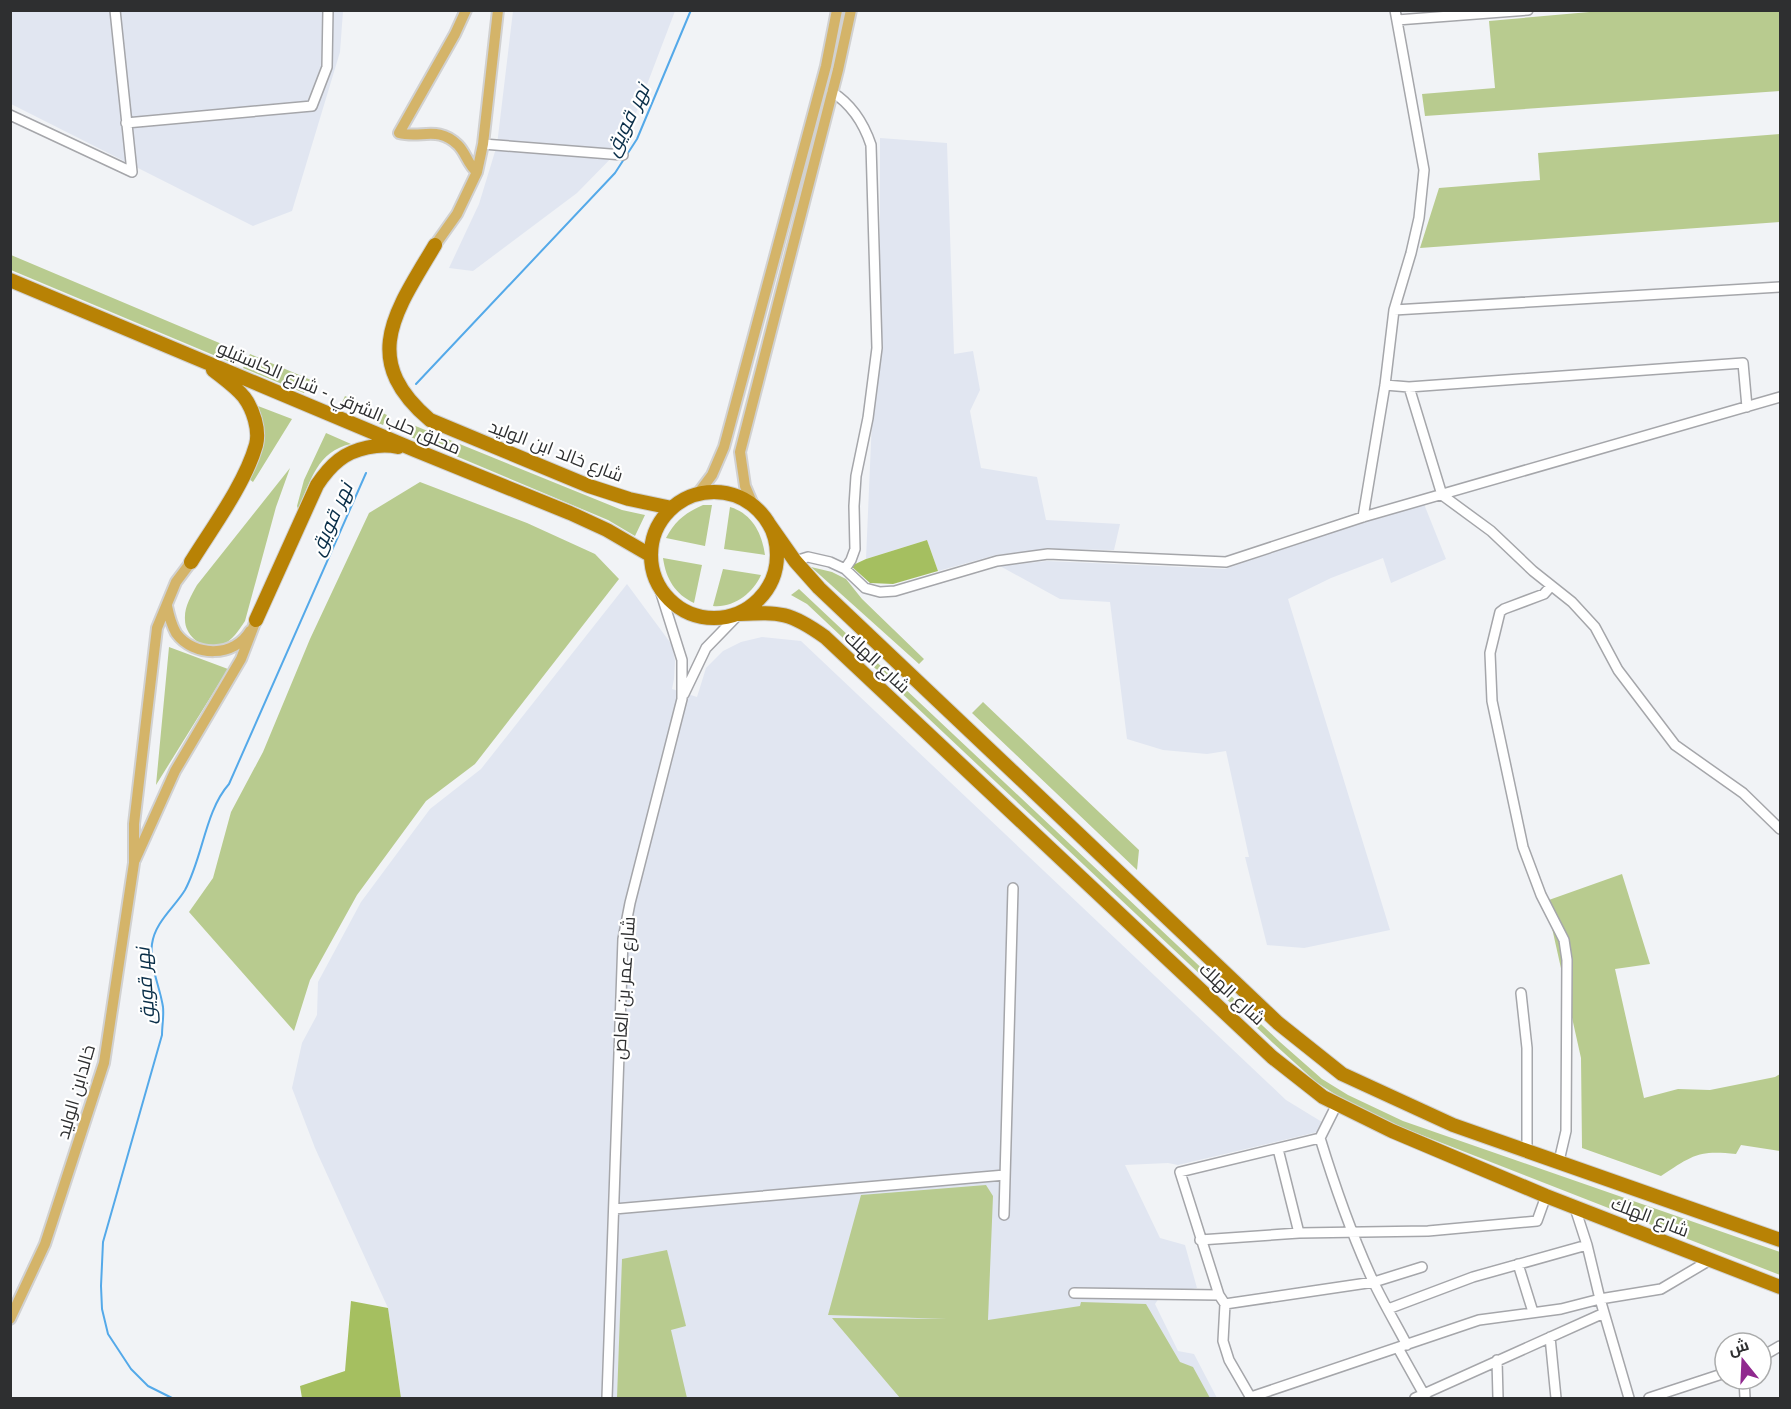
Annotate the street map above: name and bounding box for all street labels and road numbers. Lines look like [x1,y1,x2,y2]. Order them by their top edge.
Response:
street label: محلق حلب الشرقي - شارع الكاستيلو [213,338,464,462]
street label: شارع خالد ابن الوليد [485,416,626,488]
street label: شارع الهلك [839,627,914,699]
street label: شارع عمر بن العاص [609,916,641,1060]
street label: شارع الهلك [1194,959,1269,1031]
street label: خالدابن الوليد [53,1043,100,1142]
street label: شارع الهلك [1608,1193,1692,1243]

